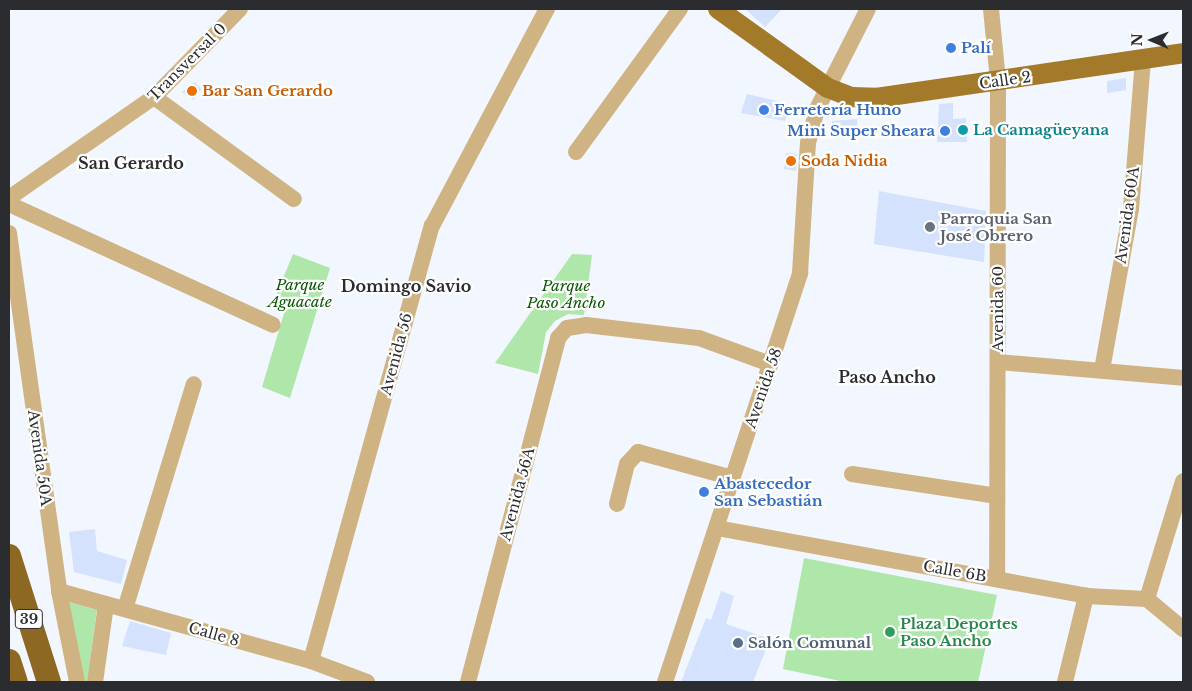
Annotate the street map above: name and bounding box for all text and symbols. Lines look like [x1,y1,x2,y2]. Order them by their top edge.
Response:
north arrow [1127,15,1177,65]
street label: Transversal 0 [144,19,230,105]
text: N [1128,33,1146,46]
place label: Palí [961,39,991,57]
marker: Palí [945,42,957,54]
street label: Calle 2 [978,67,1032,93]
place label: Bar San Gerardo [202,82,333,100]
marker: Bar San Gerardo [186,85,198,97]
place label: Ferretería Huno [774,101,901,119]
marker: Ferretería Huno [758,104,770,116]
place label: La Camagüeyana [973,121,1109,139]
place label: Mini Super Sheara [787,122,935,140]
marker: La Camagüeyana [957,124,969,136]
marker: Mini Super Sheara [939,125,951,137]
place label: Soda Nidia [801,152,888,170]
district label: San Gerardo [78,153,184,173]
marker: Soda Nidia [785,155,797,167]
street label: Avenida 60A [1111,165,1143,265]
place label: Parroquia San José Obrero [940,209,1052,244]
marker: Parroquia San José Obrero [924,221,936,233]
street label: Avenida 60 [989,266,1007,352]
park label: Parque Aguacate [268,275,332,310]
district label: Domingo Savio [341,276,471,296]
park label: Parque Paso Ancho [526,276,606,311]
street label: Avenida 56 [376,311,416,397]
street label: Avenida 58 [741,345,785,431]
district label: Paso Ancho [838,367,936,387]
street label: Avenida 50A [24,409,56,507]
street label: Avenida 56A [496,445,538,543]
place label: Abastecedor San Sebastián [714,474,823,509]
marker: Abastecedor San Sebastián [698,486,710,498]
street label: Calle 6B [922,557,988,585]
road number: 39 [14,608,44,630]
place label: Plaza Deportes Paso Ancho [900,614,1018,649]
street label: Calle 8 [186,618,242,650]
marker: Plaza Deportes Paso Ancho [884,626,896,638]
place label: Salón Comunal [748,634,871,652]
marker: Salón Comunal [732,637,744,649]

